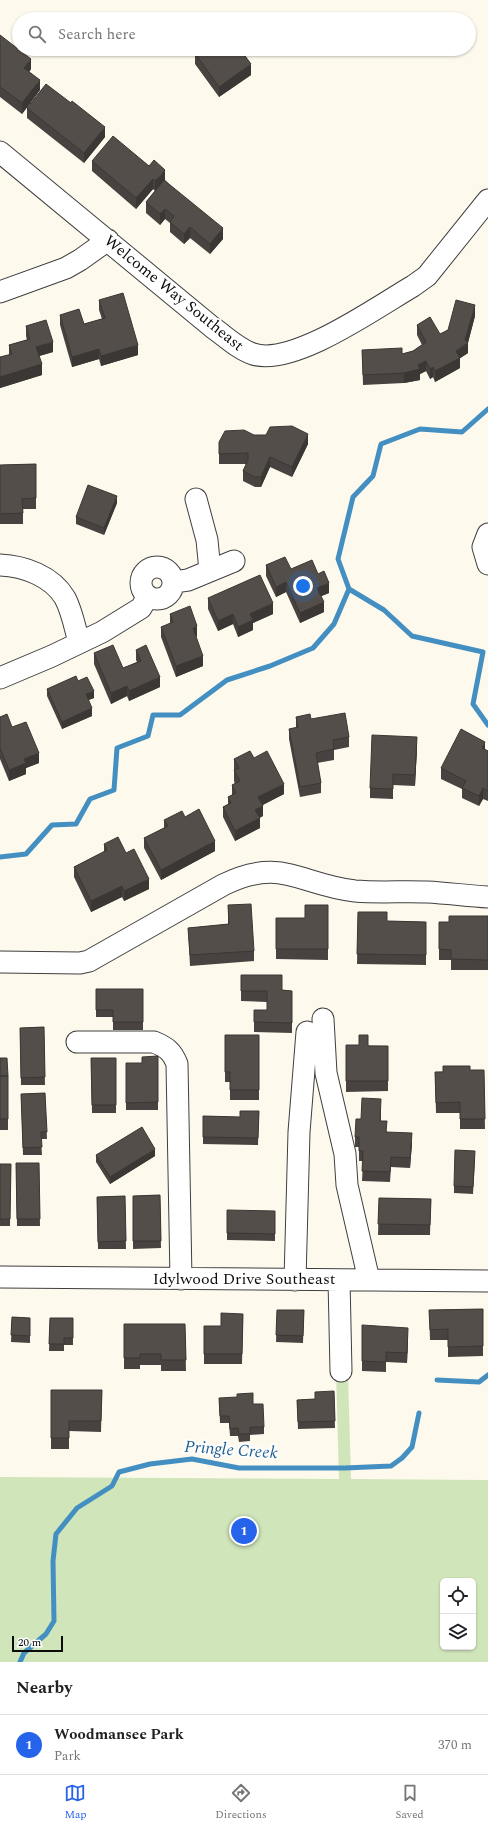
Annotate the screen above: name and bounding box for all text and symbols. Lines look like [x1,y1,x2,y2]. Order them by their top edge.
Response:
search box [12,12,476,56]
icon: search [26,23,48,45]
text: Search here [58,23,136,46]
street label: Welcome Way Southeast [99,229,249,357]
your location [293,576,313,596]
street label: Idylwood Drive Southeast [153,1267,336,1291]
water label: Pringle Creek [183,1434,279,1466]
pin: 1 [231,1516,257,1546]
map controls [440,1578,476,1650]
button: locate [440,1578,476,1614]
button: layers [440,1614,476,1650]
scale bar [12,1634,63,1653]
text: 20 m [18,1634,41,1651]
text: Nearby [16,1675,72,1701]
text: Woodmansee Park [54,1723,184,1746]
text: 1 [25,1735,33,1755]
text: 370 m [438,1735,472,1755]
text: Park [54,1746,81,1766]
tab: Map [64,1782,87,1823]
tab: Directions [215,1782,267,1823]
tab: Saved [395,1782,424,1823]

